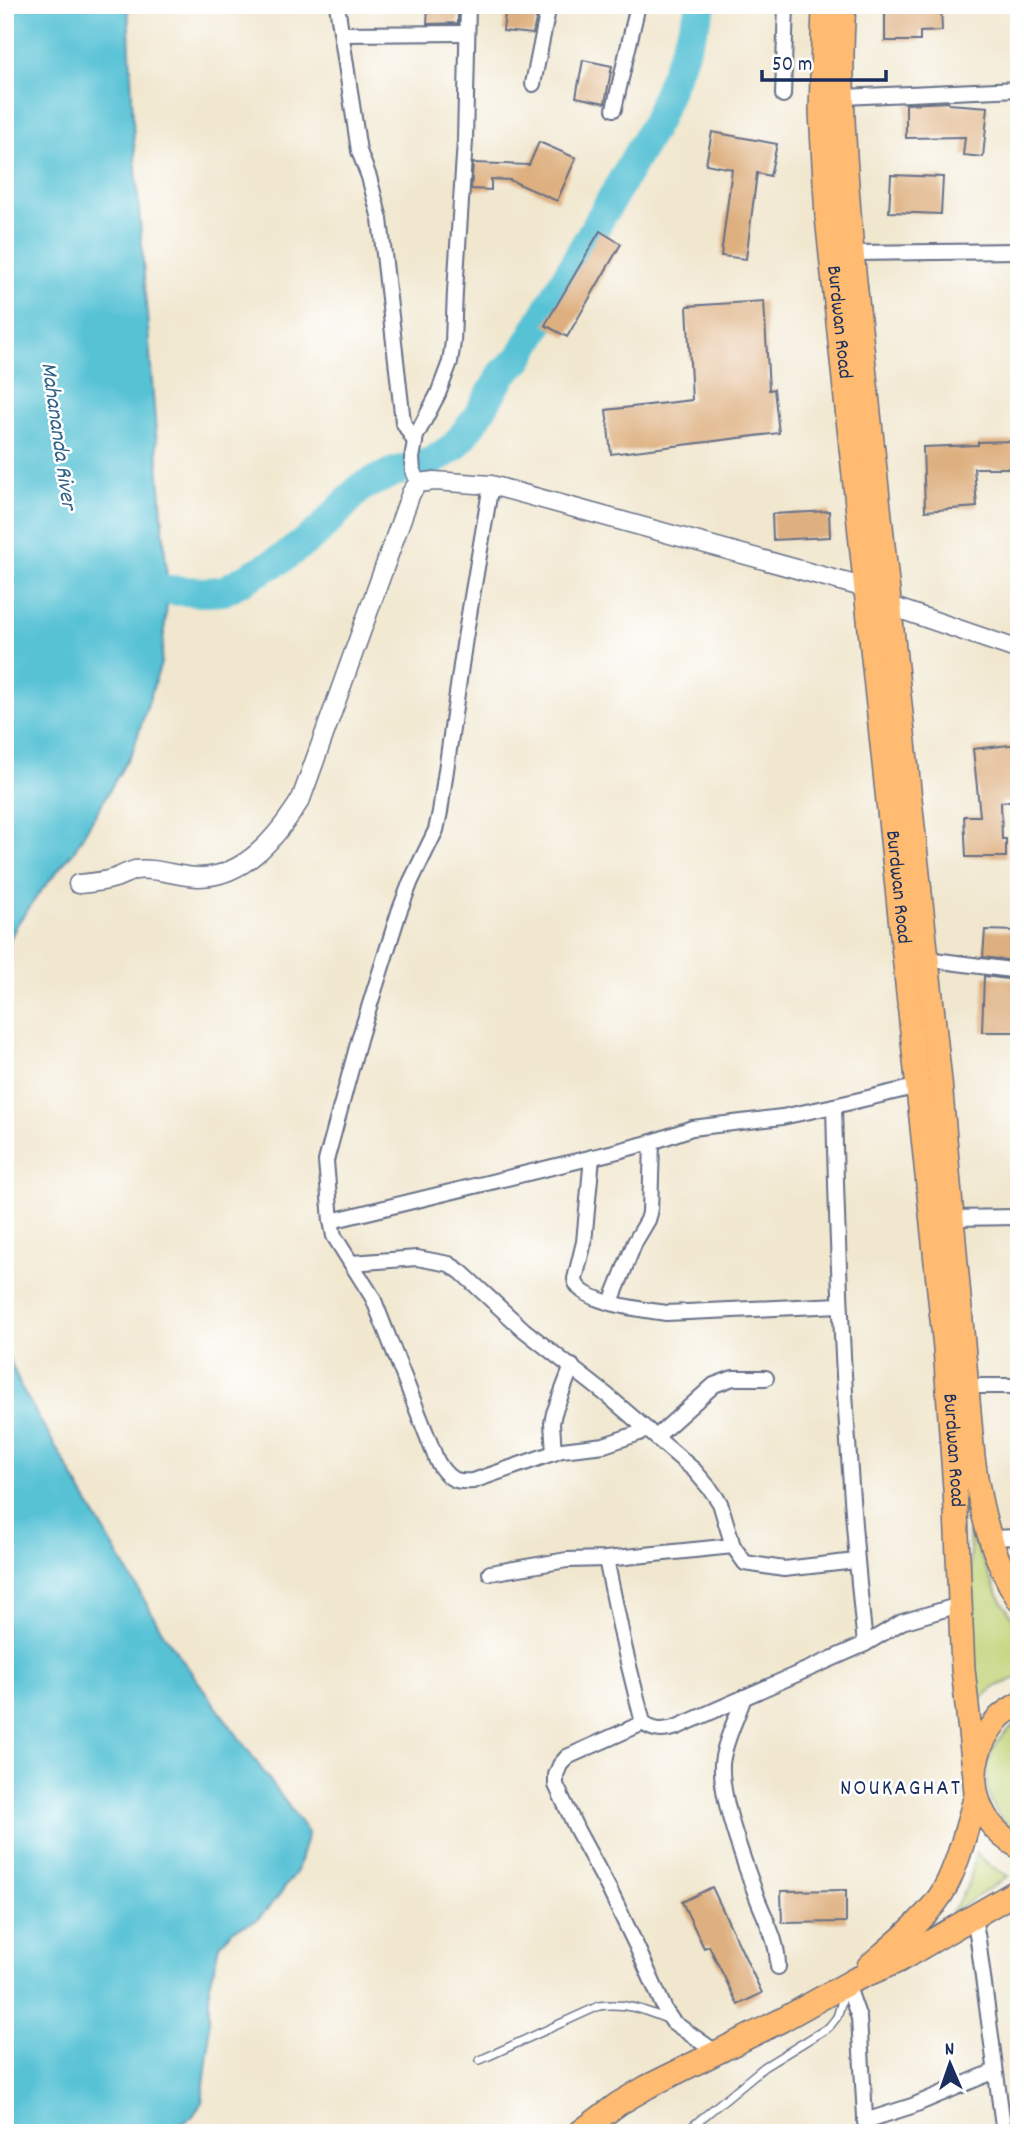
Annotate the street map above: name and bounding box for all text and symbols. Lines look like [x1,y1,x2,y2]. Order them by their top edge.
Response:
scale bar [762,38,886,82]
text: 50 m [772,51,812,81]
street label: Burdwan Road [817,264,859,380]
water label: Mahananda River [30,360,84,514]
street label: Burdwan Road [876,829,918,945]
street label: Burdwan Road [933,1393,971,1508]
district label: NOUKAGHAT [840,1773,962,1806]
north arrow [916,2030,986,2100]
text: N [944,2037,955,2064]

